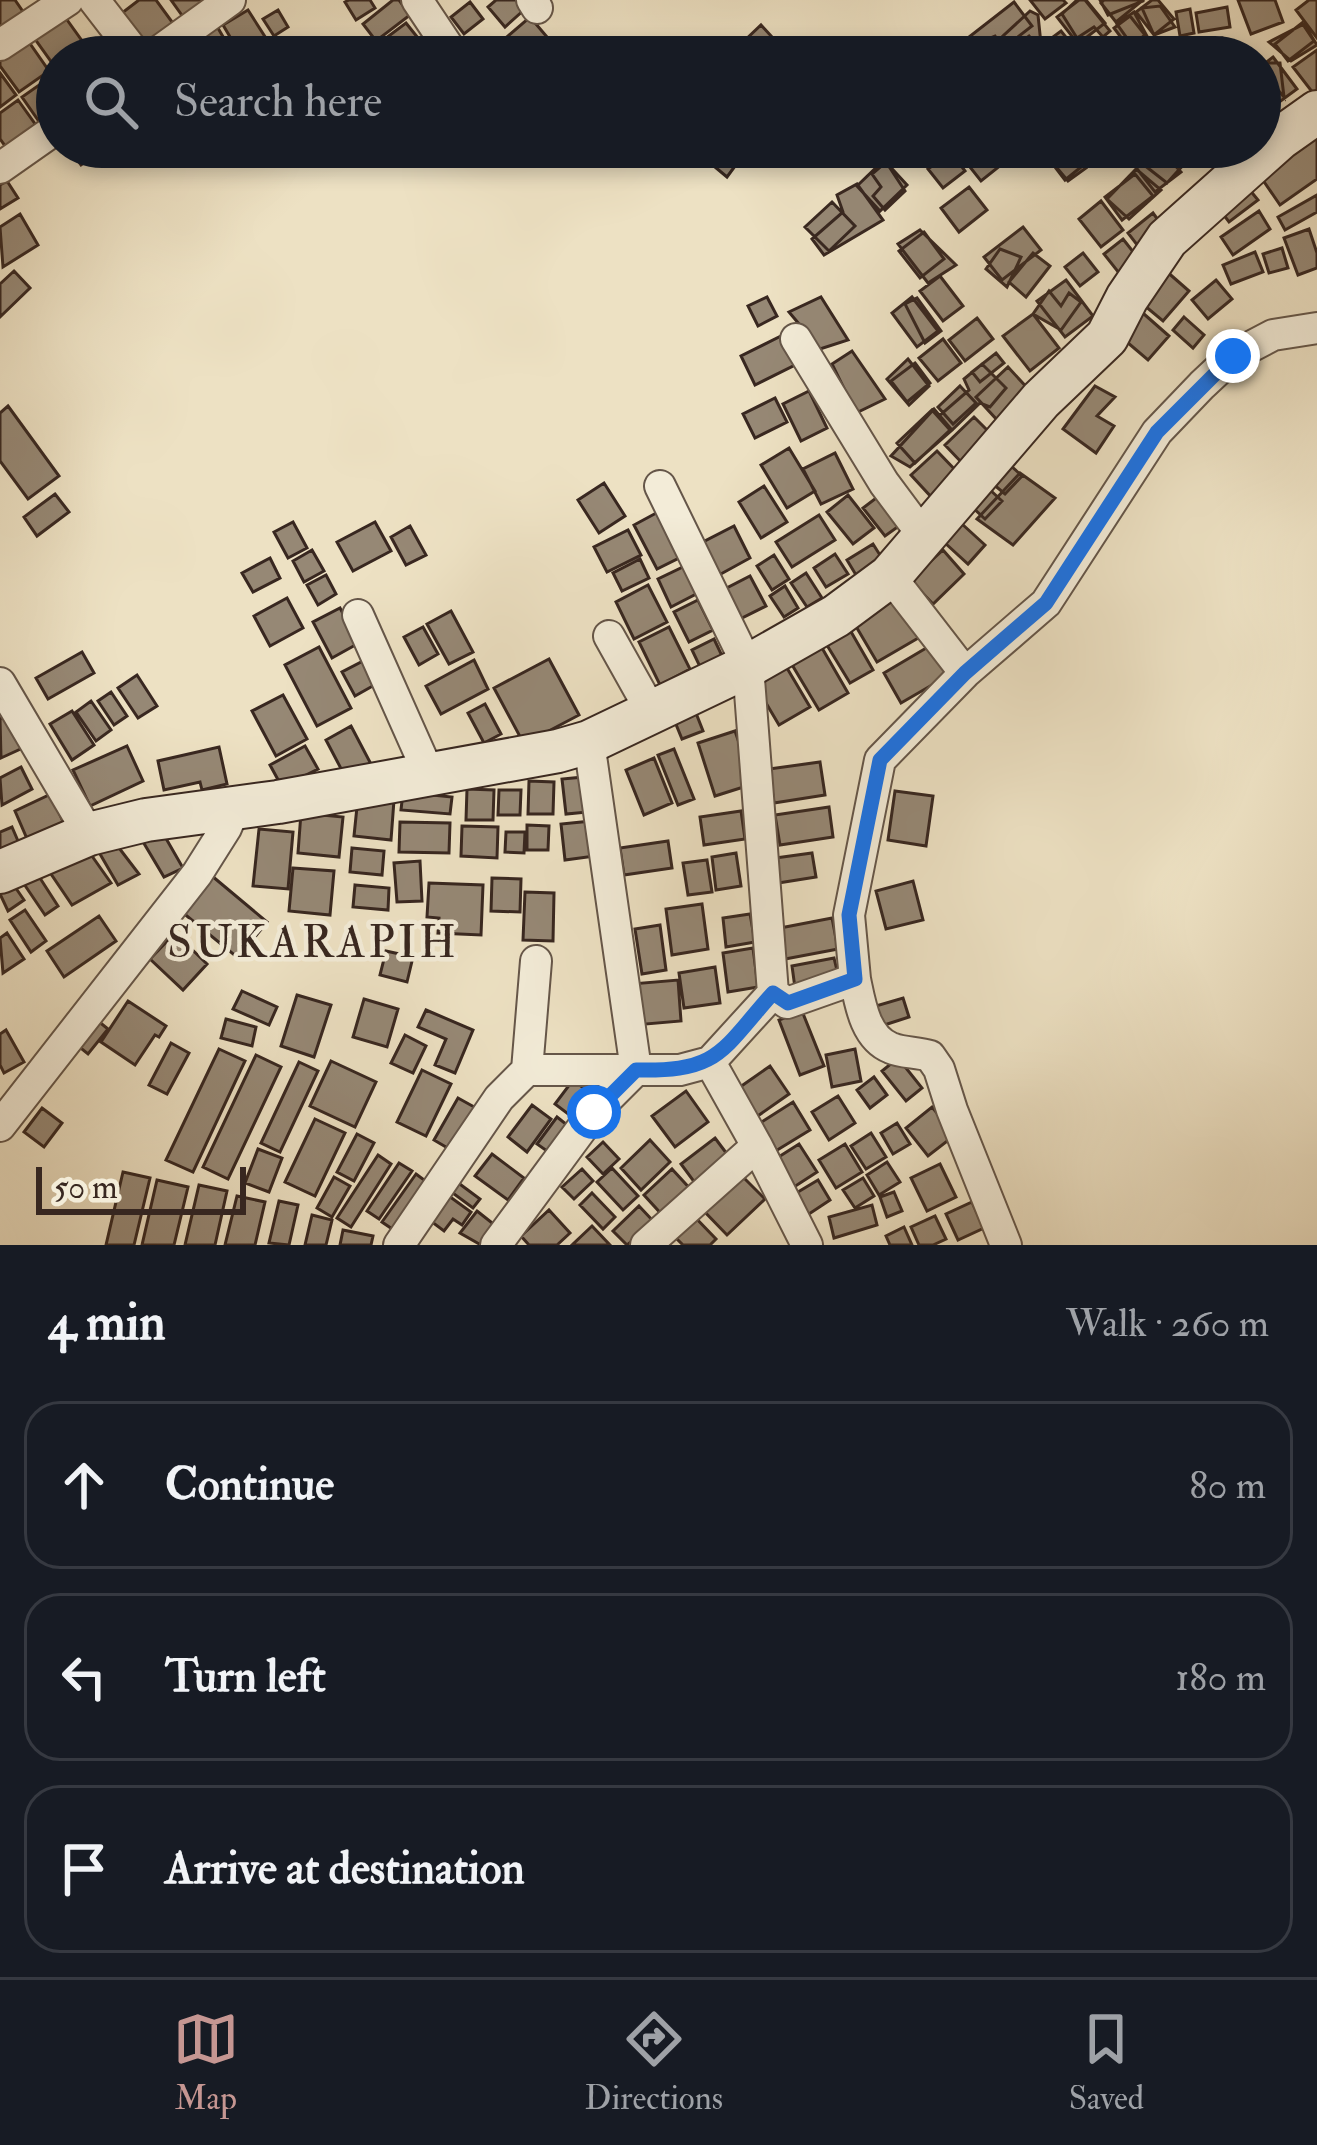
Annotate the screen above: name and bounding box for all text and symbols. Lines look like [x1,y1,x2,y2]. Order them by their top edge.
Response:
search box [36,36,1281,168]
icon: search [78,69,144,135]
text: Search here [174,74,382,130]
route end [1206,329,1260,383]
district label: SUKARAPIH [167,915,459,971]
route start [567,1085,621,1139]
scale bar [36,1161,246,1214]
text: 50 m [54,1167,118,1208]
text: 4 min [48,1291,166,1355]
text: Walk · 260 m [1066,1299,1269,1348]
icon: ahead [51,1452,117,1518]
text: Continue [165,1457,334,1513]
text: 80 m [1189,1461,1266,1510]
icon: left [51,1644,117,1710]
text: Turn left [165,1649,326,1705]
text: 180 m [1175,1653,1266,1702]
icon: arrive [51,1836,117,1902]
text: Arrive at destination [165,1841,525,1897]
tab: Map [173,2006,239,2119]
tab: Directions [585,2006,723,2119]
tab: Saved [1069,2006,1144,2119]

